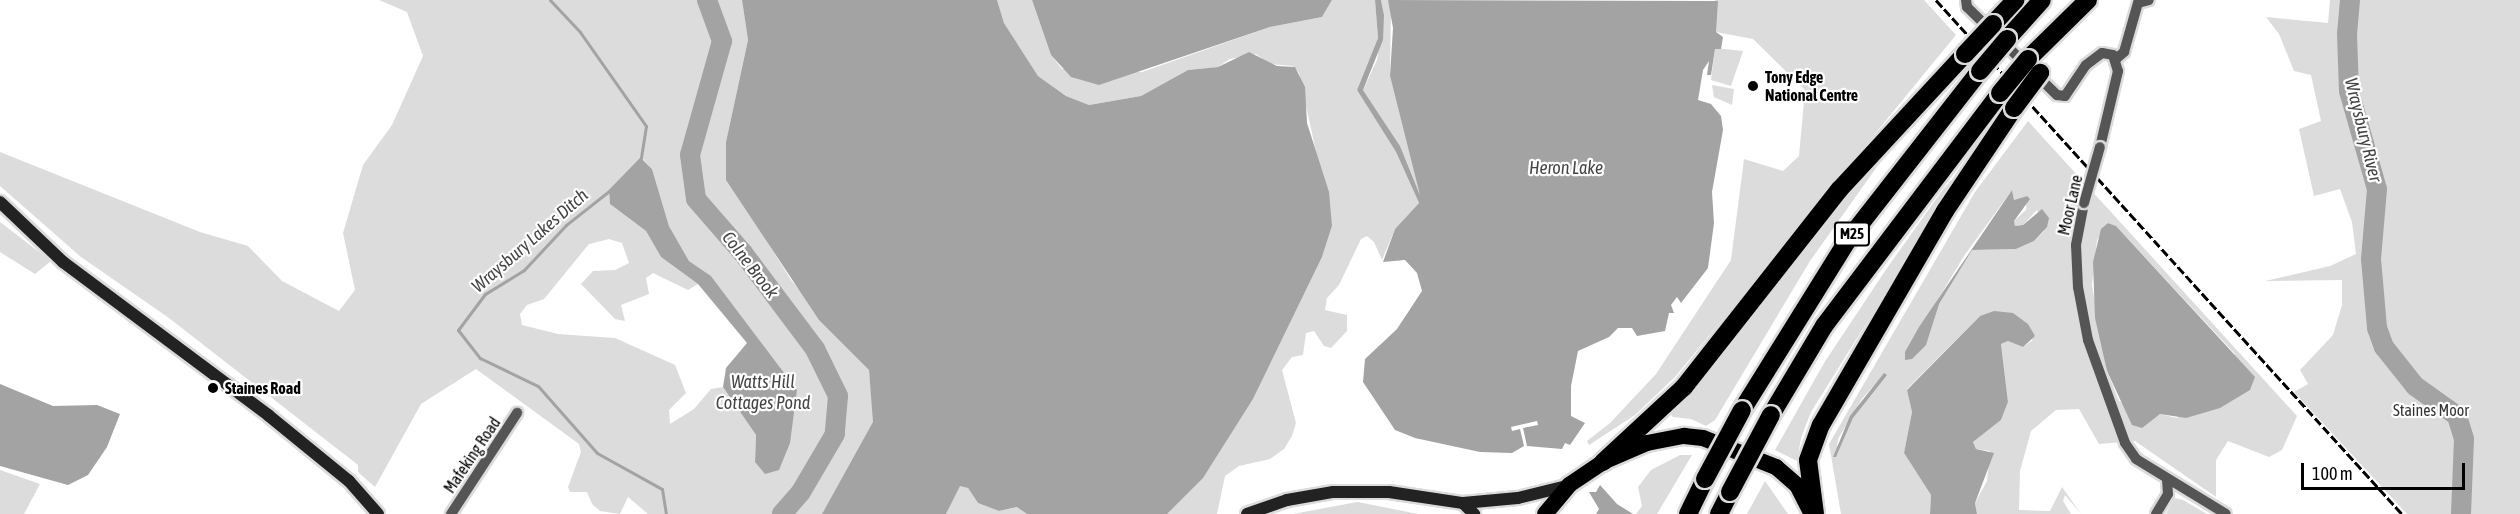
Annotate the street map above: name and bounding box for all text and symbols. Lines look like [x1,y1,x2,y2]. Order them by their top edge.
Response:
place label: Tony Edge National Centre [1765,67,1858,105]
water label: Wraysbury River [2340,76,2386,184]
marker: Tony Edge National Centre [1746,79,1760,93]
water label: Heron Lake [1529,157,1603,179]
street label: Moor Lane [2054,173,2086,237]
water label: Wraysbury Lakes Ditch [467,185,593,297]
road number: M25 [1832,222,1872,246]
water label: Colne Brook [717,227,783,303]
water label: Watts Hill Cottages Pond [716,372,810,415]
place label: Staines Road [225,378,301,398]
marker: Staines Road [206,381,220,395]
park label: Staines Moor [2393,400,2469,420]
street label: Mafeking Road [440,413,504,497]
scale bar [2304,451,2468,489]
text: 100 m [2312,463,2353,484]

